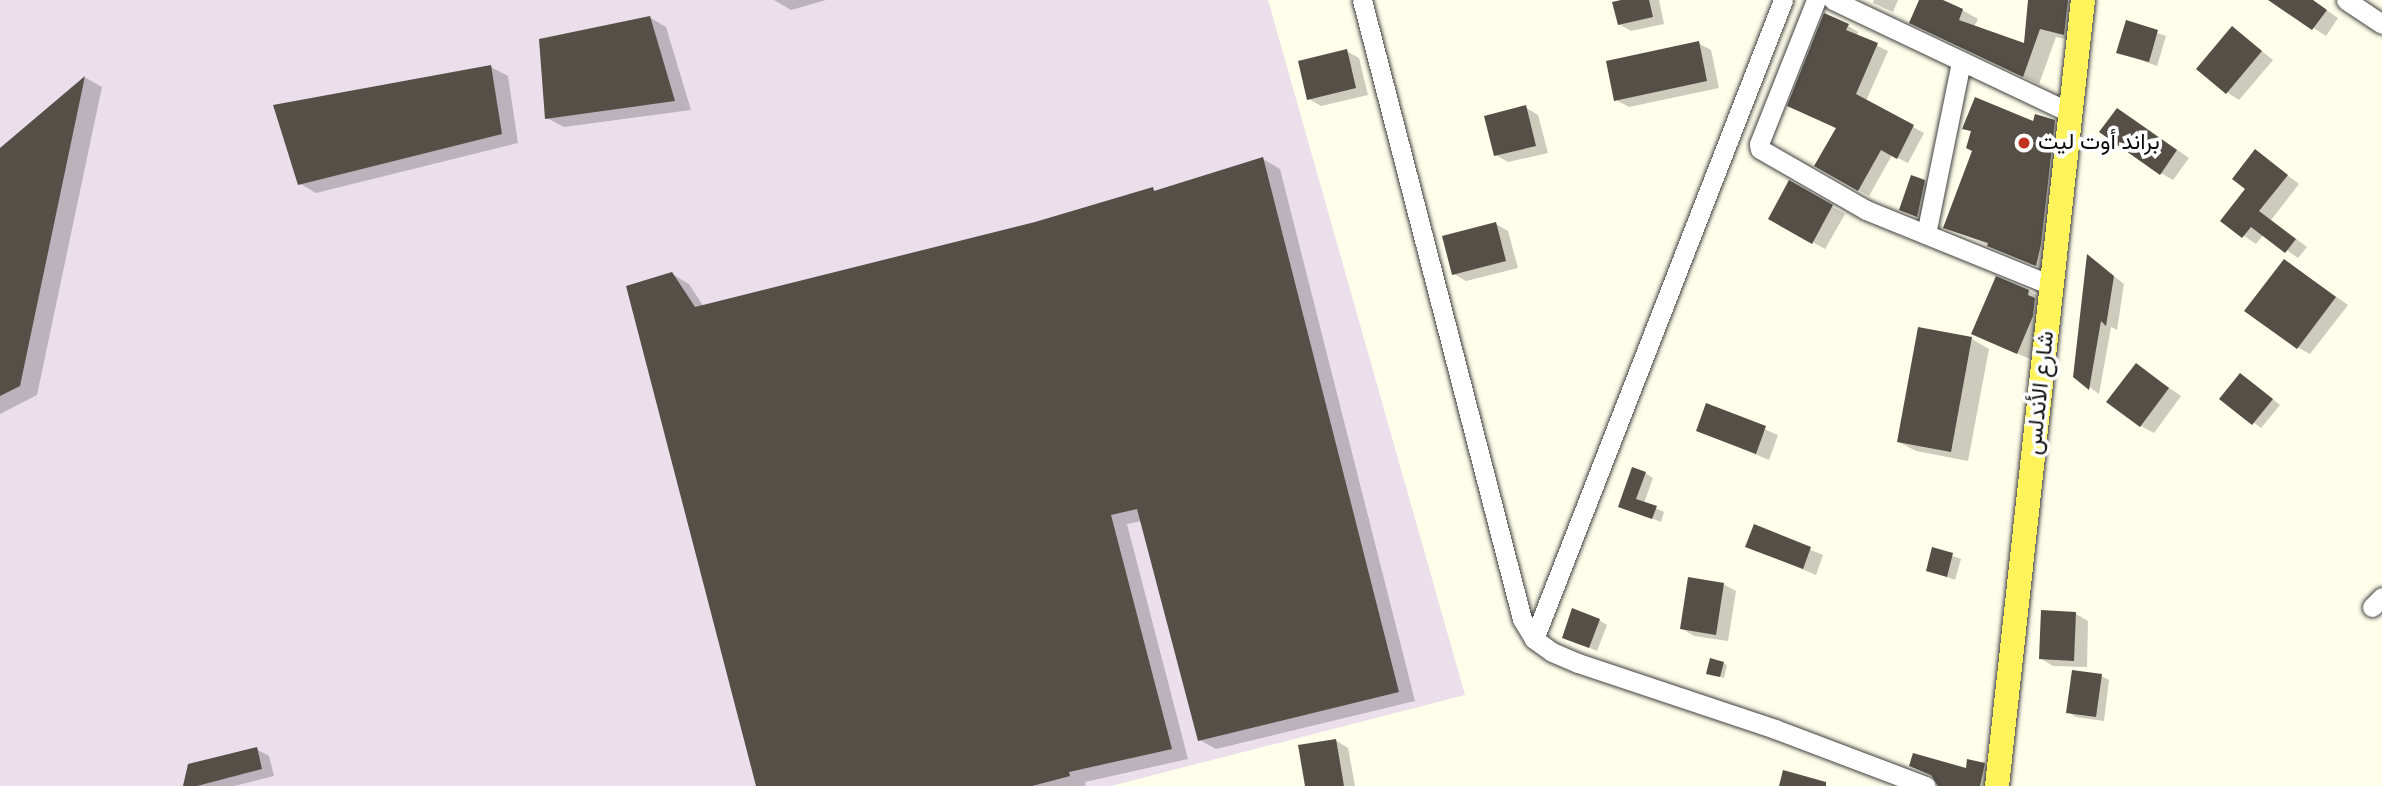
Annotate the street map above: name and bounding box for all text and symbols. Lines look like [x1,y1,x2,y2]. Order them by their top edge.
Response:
place label: براند أوت ليت [2038,129,2160,157]
marker: براند أوت ليت [2016,135,2032,151]
street label: شارع الأندلس [2021,330,2061,456]

